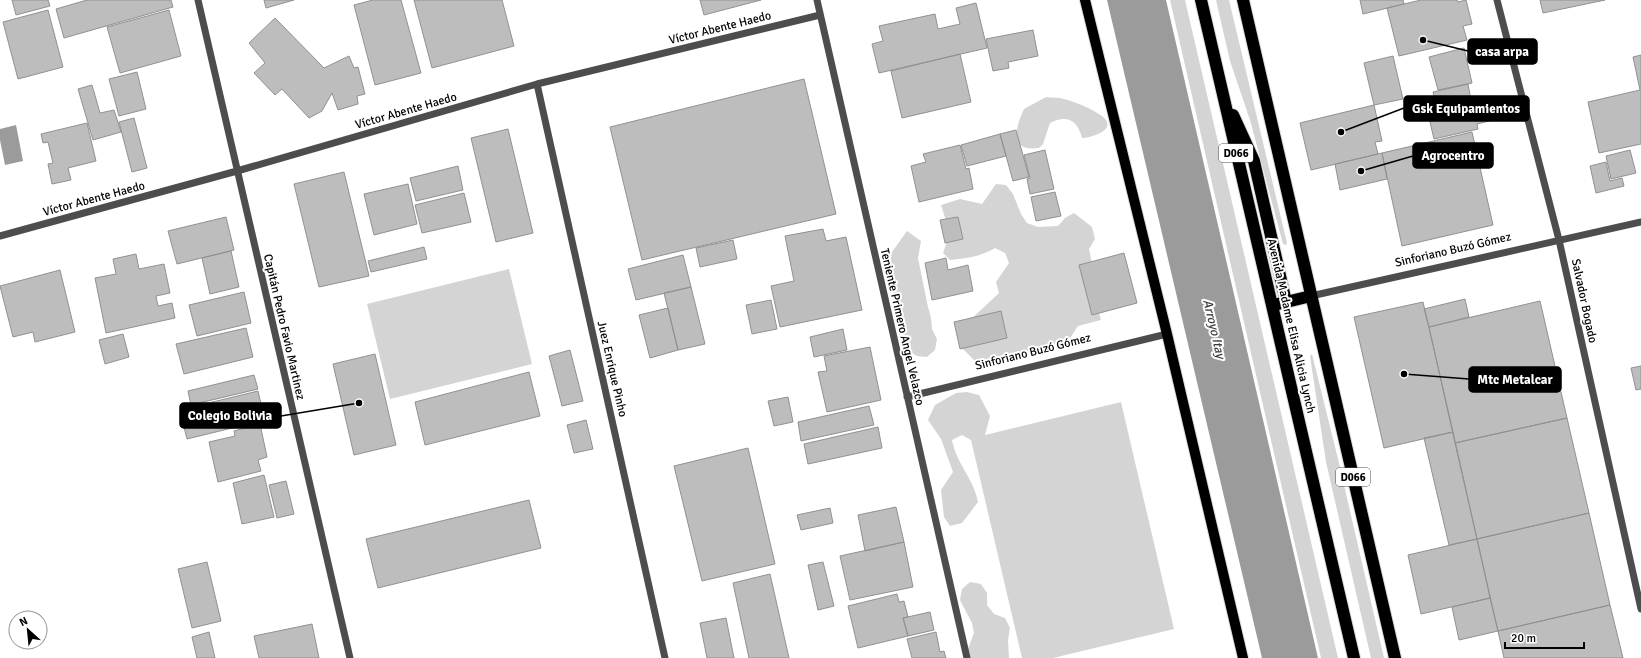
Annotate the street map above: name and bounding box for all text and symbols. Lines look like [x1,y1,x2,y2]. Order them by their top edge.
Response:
street label: Víctor Abente Haedo [667,8,773,48]
callout: casa arpa [1468,39,1537,64]
text: casa arpa [1475,44,1529,60]
street label: Víctor Abente Haedo [354,89,458,133]
callout: Gsk Equipamientos [1404,96,1529,121]
text: Gsk Equipamientos [1412,101,1520,117]
callout: Agrocentro [1413,143,1493,168]
road number: D066 [1219,144,1253,162]
text: Agrocentro [1421,148,1485,164]
street label: Víctor Abente Haedo [41,178,147,220]
street label: Sinforiano Buzó Gómez [1393,229,1513,271]
street label: Avenida Madame Elisa Alicia Lynch [1264,237,1318,415]
street label: Teniente Primero Angel Velazco [877,247,927,407]
street label: Capitán Pedro Favio Martinez [260,253,308,401]
street label: Salvador Bogado [1568,257,1600,345]
water label: Arroyo Itay [1199,298,1229,362]
street label: Juez Enrique Pinho [594,320,630,418]
street label: Sinforiano Buzó Gómez [974,330,1092,374]
callout: Mtc Metalcar [1469,367,1561,392]
text: Mtc Metalcar [1477,372,1554,388]
callout: Colegio Bolivia [180,403,281,428]
text: Colegio Bolivia [188,408,273,424]
road number: D066 [1336,468,1370,486]
north arrow [8,610,48,650]
text: N [17,614,30,629]
scale bar [1505,624,1584,650]
text: 20 m [1511,631,1536,646]

